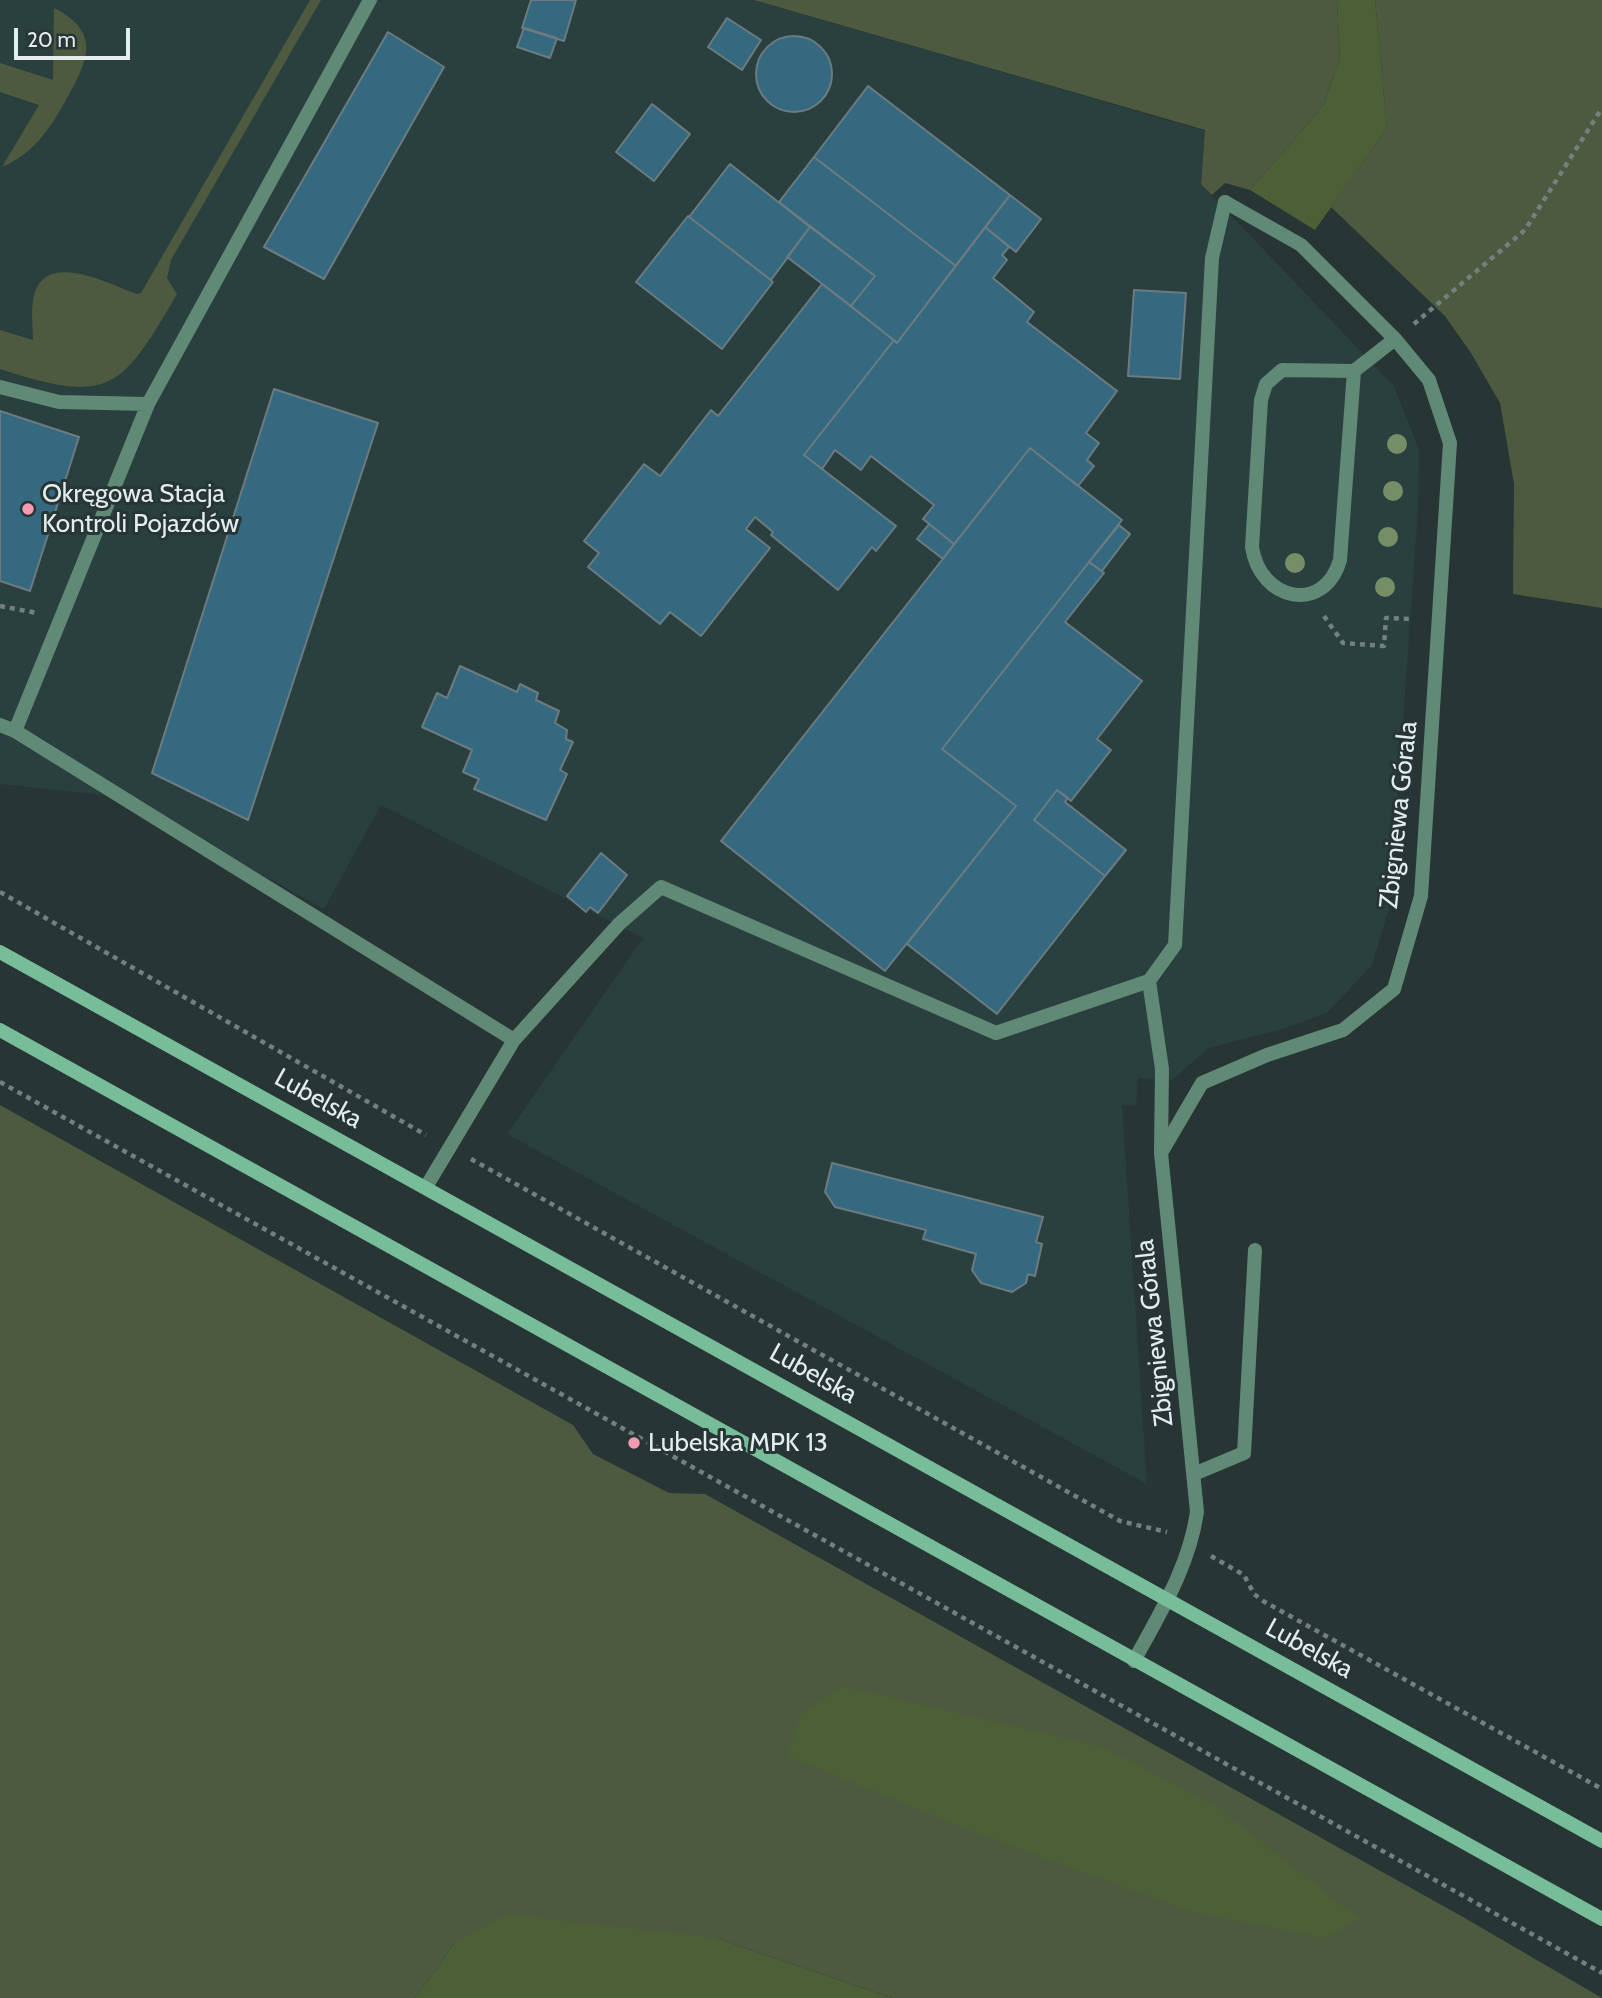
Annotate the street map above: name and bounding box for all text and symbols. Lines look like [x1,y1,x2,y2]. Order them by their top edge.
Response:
scale bar [18,14,133,58]
text: 20 m [27,27,76,52]
place label: Okręgowa Stacja Kontroli Pojazdów [42,478,239,540]
marker: Okręgowa Stacja Kontroli Pojazdów [20,501,36,517]
street label: Zbigniewa Górala [1374,720,1424,910]
street label: Lubelska [269,1062,367,1136]
street label: Zbigniewa Górala [1130,1238,1180,1428]
street label: Lubelska [764,1337,862,1411]
place label: Lubelska MPK 13 [648,1427,828,1459]
marker: Lubelska MPK 13 [626,1435,642,1451]
street label: Lubelska [1260,1612,1358,1686]

